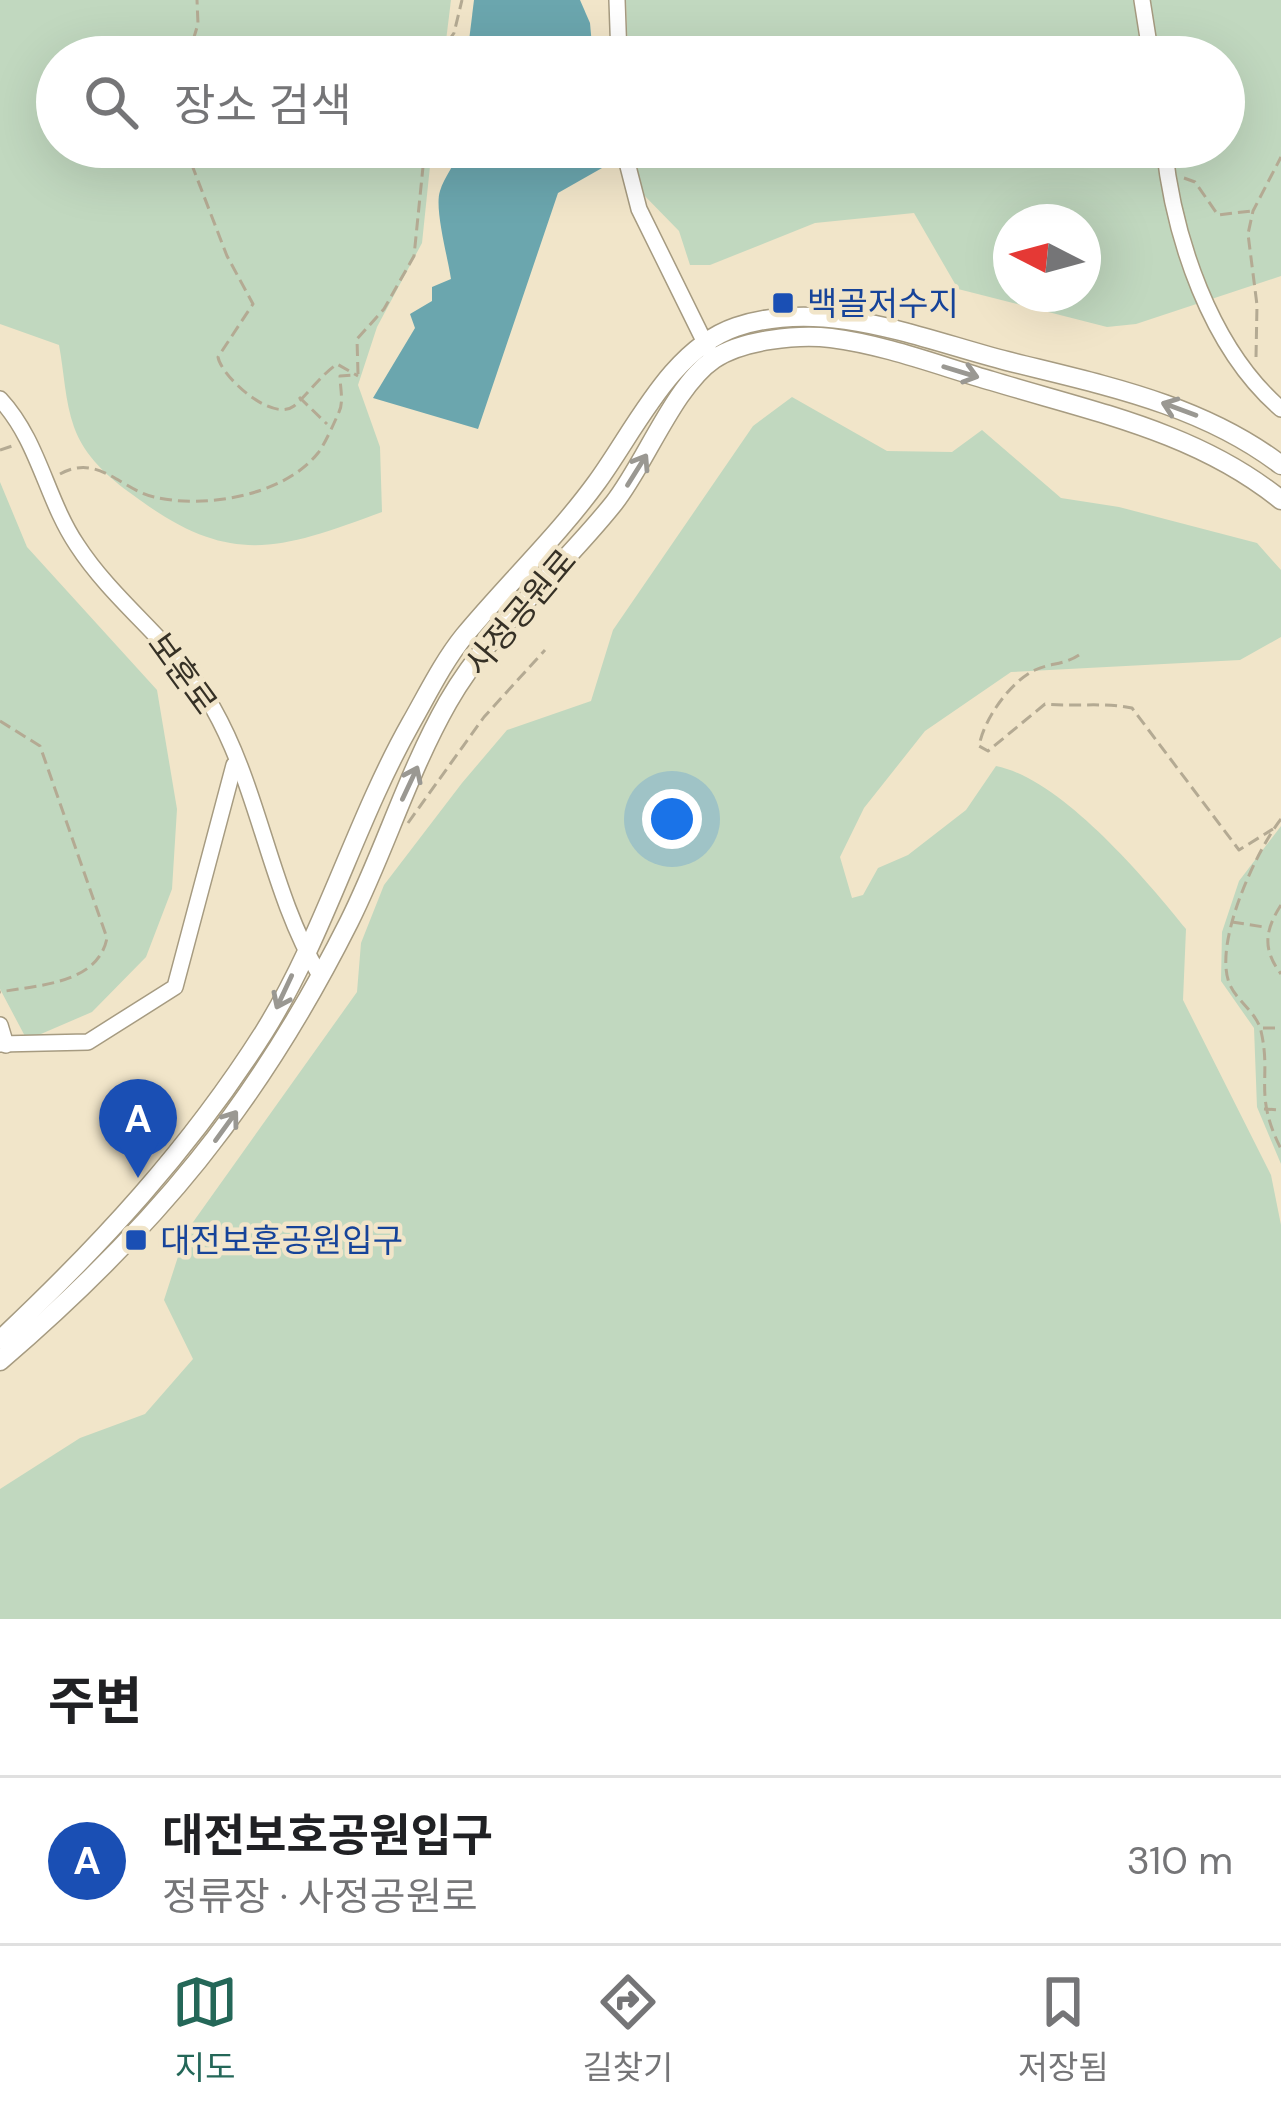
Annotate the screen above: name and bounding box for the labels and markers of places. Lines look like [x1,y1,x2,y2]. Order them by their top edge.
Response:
place label: 백골저수지 [807,282,959,325]
marker: 백골저수지 [770,290,796,316]
pin: A [99,1079,177,1178]
place label: 대전보훈공원입구 [160,1219,403,1262]
marker: 대전보훈공원입구 [123,1227,149,1253]

